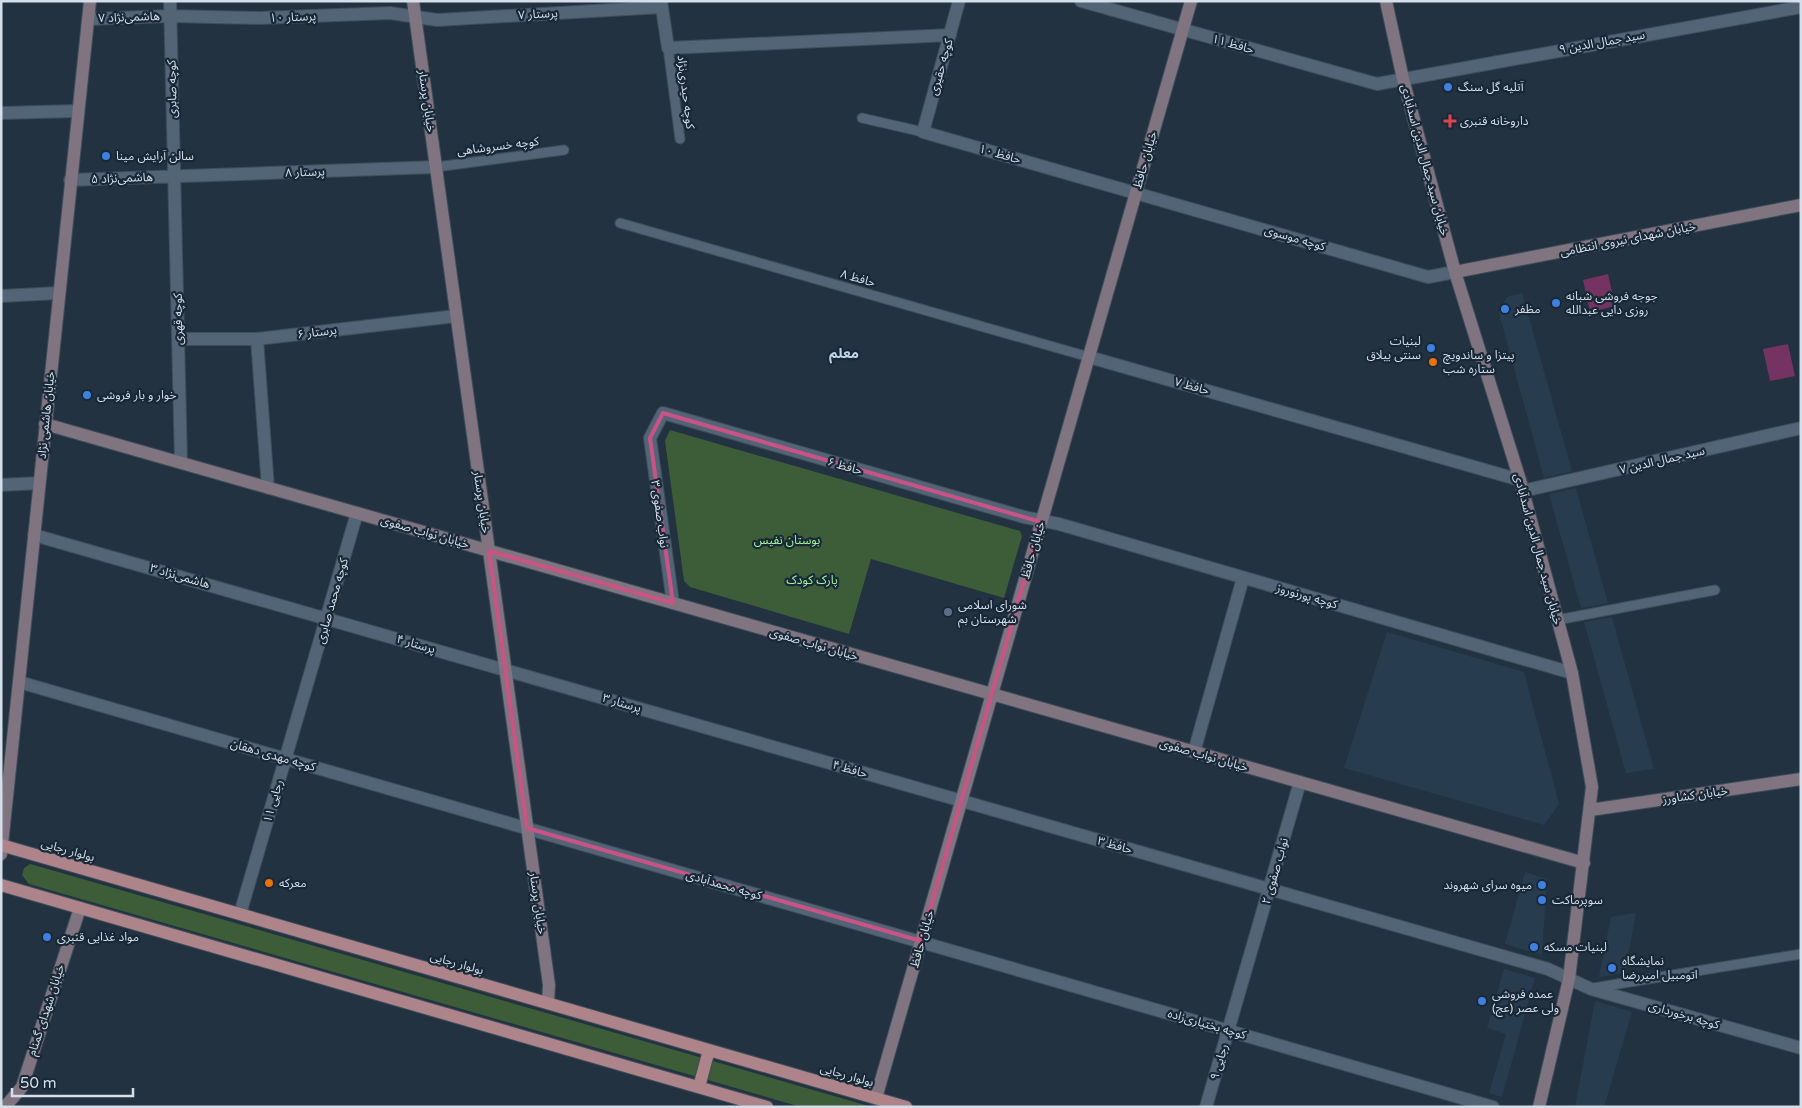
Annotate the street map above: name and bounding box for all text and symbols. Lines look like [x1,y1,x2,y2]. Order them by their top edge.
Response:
street label: پرستار ۷ [518,6,558,23]
street label: هاشمی‌نژاد ۷ [98,9,160,25]
street label: پرستار ۱۰ [269,9,317,26]
street label: سید جمال الدین ۹ [1558,28,1646,57]
street label: حافظ ۱۱ [1211,31,1255,57]
street label: کوچه حقیری [926,36,957,97]
street label: کوچه حیدری‌نژاد [673,54,698,131]
street label: کوچه صابری [164,59,181,118]
street label: خیابان پرستار [414,68,438,133]
place label: آتلیه گل سنگ [1458,80,1524,94]
marker: آتلیه گل سنگ [1442,81,1454,93]
street label: خیابان سید جمال الدین اسدآبادی [1398,83,1452,237]
place label: داروخانه قنبری [1460,114,1529,128]
marker: داروخانه قنبری [1444,115,1456,127]
street label: خیابان حافظ [1130,130,1160,190]
street label: کوچه خسروشاهی [456,134,541,159]
street label: حافظ ۱۰ [978,141,1022,167]
place label: سالن آرایش مینا [116,149,194,163]
marker: سالن آرایش مینا [100,150,112,162]
street label: پرستار ۸ [285,164,325,181]
street label: هاشمی‌نژاد ۵ [91,170,153,186]
street label: خیابان شهدای نیروی انتظامی [1559,219,1697,259]
street label: کوچه موسوی [1263,223,1328,255]
street label: حافظ ۸ [839,266,877,290]
place label: جوجه فروشی شبانه روزی دایی عبدالله [1566,289,1658,317]
street label: کوچه قهری [171,292,186,345]
marker: جوجه فروشی شبانه روزی دایی عبدالله [1550,297,1562,309]
place label: مظفر [1514,302,1541,316]
marker: مظفر [1499,303,1511,315]
street label: پرستار ۶ [296,323,338,342]
place label: لبنیات سنتی ییلاق [1367,334,1421,362]
marker: لبنیات سنتی ییلاق [1425,342,1437,354]
district label: معلم [829,345,859,364]
place label: پیتزا و ساندویچ ستاره شب [1443,348,1515,376]
marker: پیتزا و ساندویچ ستاره شب [1427,356,1439,368]
street label: خیابان هاشمی نژاد [34,370,58,460]
street label: حافظ ۷ [1173,374,1211,398]
place label: خوار و بار فروشی [97,388,177,402]
marker: خوار و بار فروشی [81,389,93,401]
street label: سید جمال الدین ۷ [1618,443,1706,477]
street label: حافظ ۶ [826,454,864,478]
street label: خیابان پرستار [469,469,493,534]
street label: خیابان سید جمال الدین اسدآبادی [1511,472,1565,626]
street label: نواب صفوی ۳ [648,479,672,549]
street label: خیابان نواب صفوی [379,513,471,552]
street label: خیابان حافظ [1018,520,1048,580]
park label: بوستان نفیس [754,533,820,547]
street label: کوچه محمد صابری [313,556,352,646]
street label: هاشمی‌نژاد ۳ [148,561,212,591]
park label: پارک کودک [786,573,838,588]
street label: کوچه پورنوروز [1274,580,1340,613]
place label: شورای اسلامی شهرستان بم [958,598,1027,628]
marker: شورای اسلامی شهرستان بم [942,606,954,618]
street label: خیابان نواب صفوی [768,625,860,664]
street label: پرستار ۴ [395,632,437,657]
street label: پرستار ۳ [601,691,643,716]
street label: کوچه مهدی دهقان [229,736,318,775]
street label: خیابان نواب صفوی [1158,736,1250,775]
street label: حافظ ۴ [831,757,869,781]
street label: رجایی ۱۱ [260,778,286,824]
street label: خیابان کشاورز [1660,783,1729,807]
street label: حافظ ۳ [1096,833,1134,857]
street label: بولوار رجایی [40,836,96,864]
street label: نواب صفوی ۲ [1259,836,1291,906]
street label: کوچه محمدآبادی [684,867,765,904]
street label: خیابان پرستار [525,870,549,935]
place label: معرکه [279,876,307,890]
marker: معرکه [263,877,275,889]
place label: میوه سرای شهروند [1443,878,1532,892]
marker: میوه سرای شهروند [1536,879,1548,891]
place label: سوپرماکت [1552,893,1603,908]
marker: سوپرماکت [1536,894,1548,906]
street label: خیابان حافظ [907,909,937,969]
place label: مواد غذایی قنبری [57,930,139,944]
marker: مواد غذایی قنبری [41,931,53,943]
place label: لبنیات مسکه [1544,940,1607,954]
marker: لبنیات مسکه [1528,941,1540,953]
street label: بولوار رجایی [429,949,485,977]
place label: نمایشگاه اتومبیل امیررضا [1622,954,1698,982]
street label: خیابان شهدای گمنام [25,962,69,1058]
marker: نمایشگاه اتومبیل امیررضا [1606,962,1618,974]
place label: عمده فروشی ولی عصر (عج) [1492,987,1559,1017]
marker: عمده فروشی ولی عصر (عج) [1476,995,1488,1007]
street label: کوچه برخورداری [1647,998,1722,1033]
street label: کوچه بختیاری‌زاده [1166,1006,1249,1043]
street label: رجایی ۹ [1207,1042,1231,1082]
street label: بولوار رجایی [819,1061,875,1089]
scale bar [12,1066,134,1098]
text: 50 m [20,1074,57,1092]

